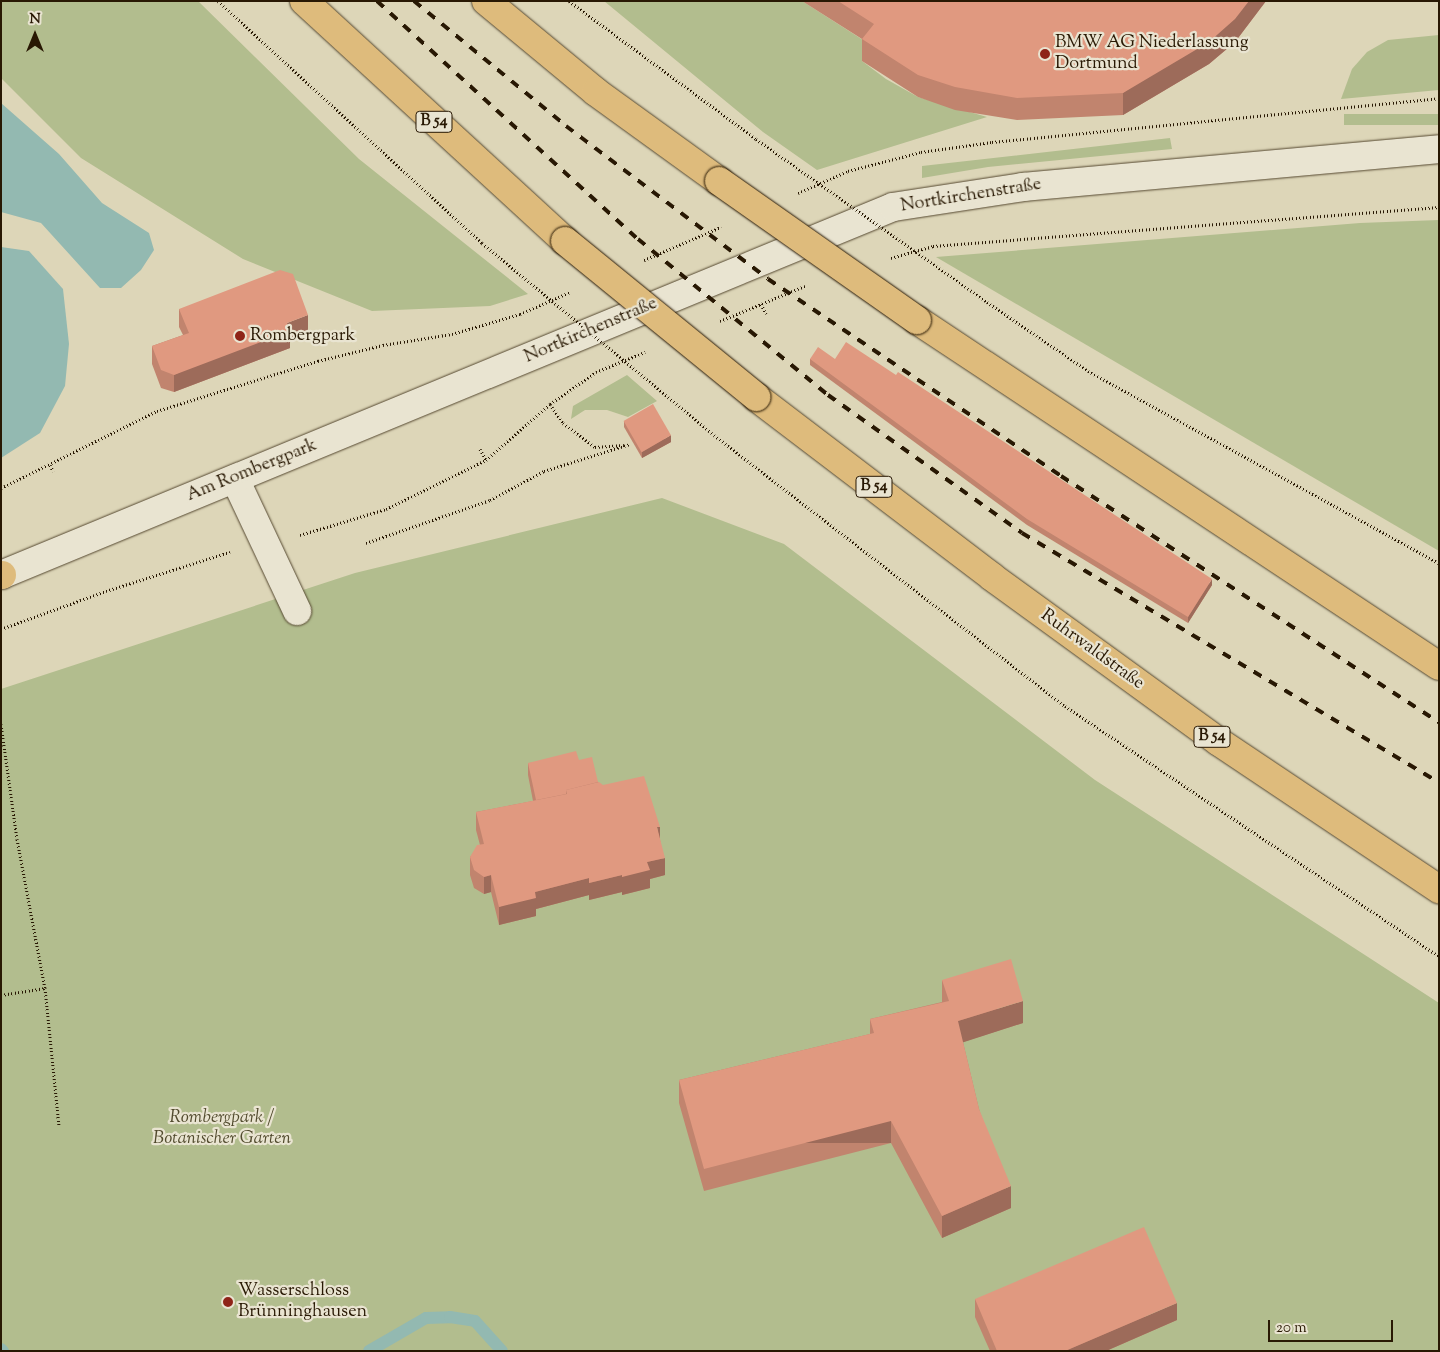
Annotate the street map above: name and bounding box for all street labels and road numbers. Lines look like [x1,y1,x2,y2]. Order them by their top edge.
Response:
road number: B 54 [415,108,453,136]
street label: Nortkirchenstraße [899,174,1043,218]
street label: Nortkirchenstraße [521,293,661,369]
street label: Am Rombergpark [184,435,320,507]
road number: B 54 [855,474,893,501]
street label: Ruhrwaldstraße [1036,605,1148,695]
road number: B 54 [1193,724,1231,750]

